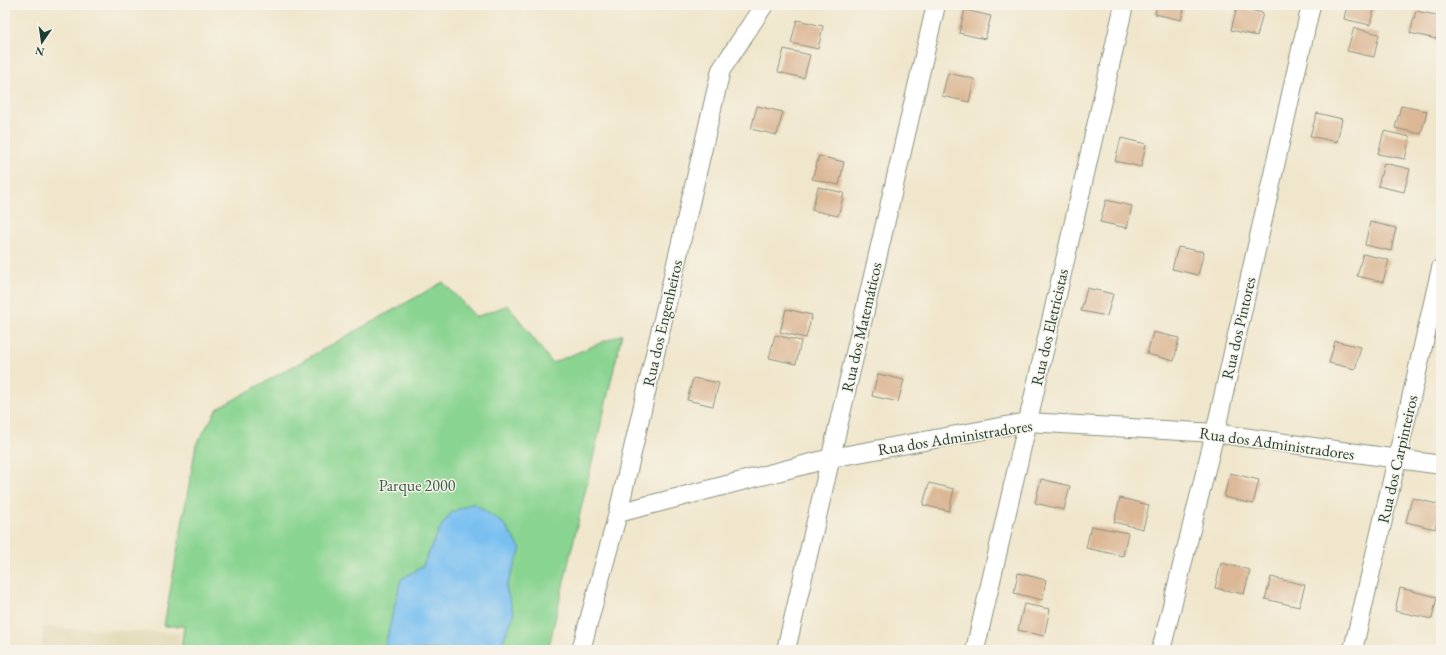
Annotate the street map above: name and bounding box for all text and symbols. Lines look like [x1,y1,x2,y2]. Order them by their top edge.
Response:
north arrow [22,22,62,62]
text: N [34,44,46,60]
street label: Rua dos Engenheiros [638,258,687,389]
street label: Rua dos Matemáticos [836,260,887,394]
street label: Rua dos Eletricistas [1026,267,1073,388]
street label: Rua dos Pintores [1216,275,1260,381]
street label: Rua dos Carpinteiros [1373,393,1422,525]
street label: Rua dos Administradores [876,415,1034,460]
street label: Rua dos Administradores [1198,422,1356,465]
park label: Parque 2000 [379,475,456,496]

